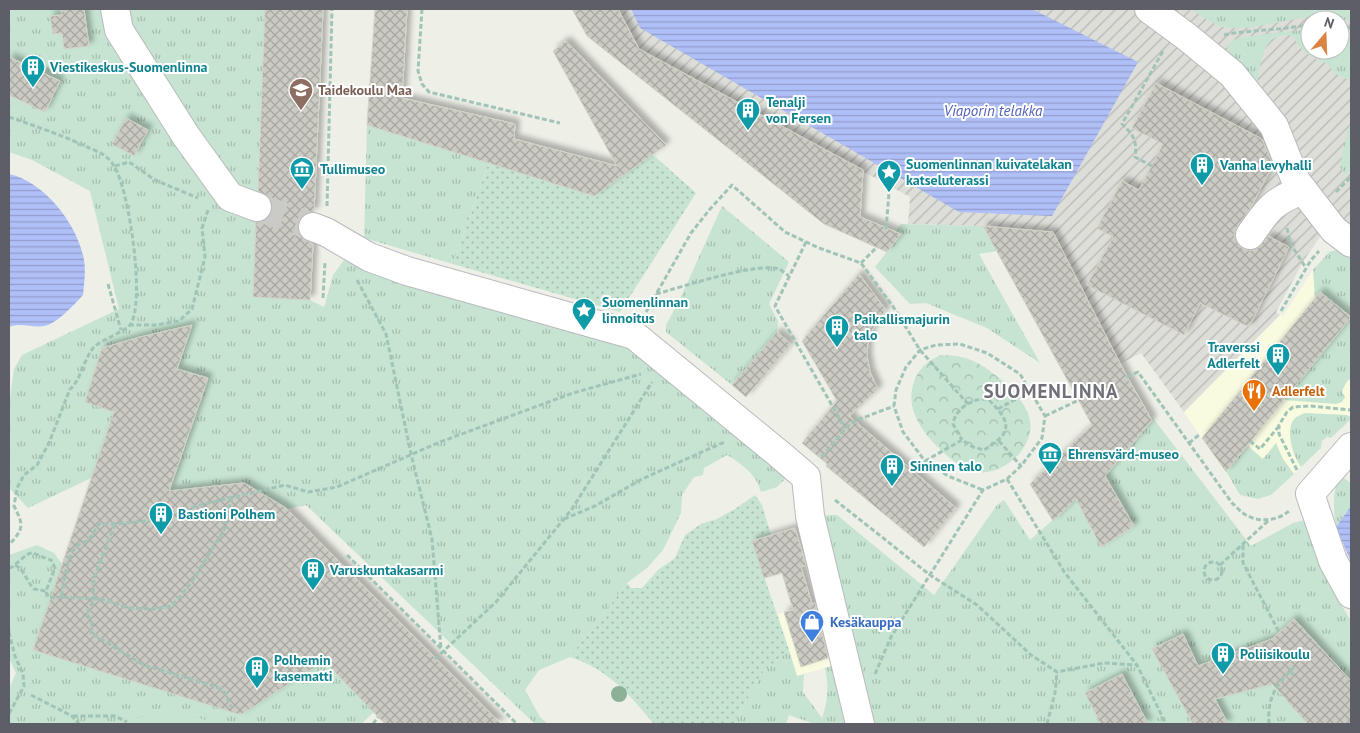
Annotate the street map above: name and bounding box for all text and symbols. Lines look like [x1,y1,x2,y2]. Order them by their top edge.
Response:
north arrow [1300,10,1350,60]
text: N [1322,13,1337,33]
building icon: Viestikeskus-Suomenlinna [20,54,46,88]
place label: Viestikeskus-Suomenlinna [49,58,208,76]
school or university icon: Taidekoulu Maa [288,77,314,111]
place label: Taidekoulu Maa [318,81,412,99]
place label: Tenalji von Fersen [765,93,831,127]
building icon: Tenalji von Fersen [735,97,761,131]
water label: Viaporin telakka [944,101,1043,120]
building icon: Vanha levyhalli [1189,152,1215,186]
place label: Suomenlinnan kuivatelakan katseluterassi [906,155,1072,189]
museum icon: Tullimuseo [289,156,315,190]
place label: Vanha levyhalli [1219,156,1312,174]
place icon: Suomenlinnan kuivatelakan katseluterassi [876,159,902,193]
place label: Tullimuseo [320,160,386,178]
place label: Suomenlinnan linnoitus [602,293,688,327]
place icon: Suomenlinnan linnoitus [571,297,597,331]
place label: Paikallismajurin talo [854,310,950,344]
building icon: Paikallismajurin talo [824,314,850,348]
place label: Traverssi Adlerfelt [1207,338,1260,372]
building icon: Traverssi Adlerfelt [1265,342,1291,376]
restaurant icon: Adlerfelt [1241,378,1267,412]
district label: SUOMENLINNA [984,379,1118,403]
place label: Adlerfelt [1272,382,1325,400]
museum icon: Ehrensvärd-museo [1037,441,1063,475]
place label: Ehrensvärd-museo [1068,445,1179,463]
building icon: Sininen talo [879,453,905,487]
place label: Sininen talo [910,457,982,475]
building icon: Bastioni Polhem [148,501,174,535]
place label: Bastioni Polhem [178,505,275,523]
building icon: Varuskuntakasarmi [300,557,326,591]
place label: Varuskuntakasarmi [329,561,444,579]
shop icon: Kesäkauppa [799,609,825,643]
place label: Kesäkauppa [830,613,901,631]
building icon: Poliisikoulu [1210,641,1236,675]
place label: Poliisikoulu [1240,645,1310,663]
place label: Polhemin kasematti [274,651,333,685]
building icon: Polhemin kasematti [244,655,270,689]

